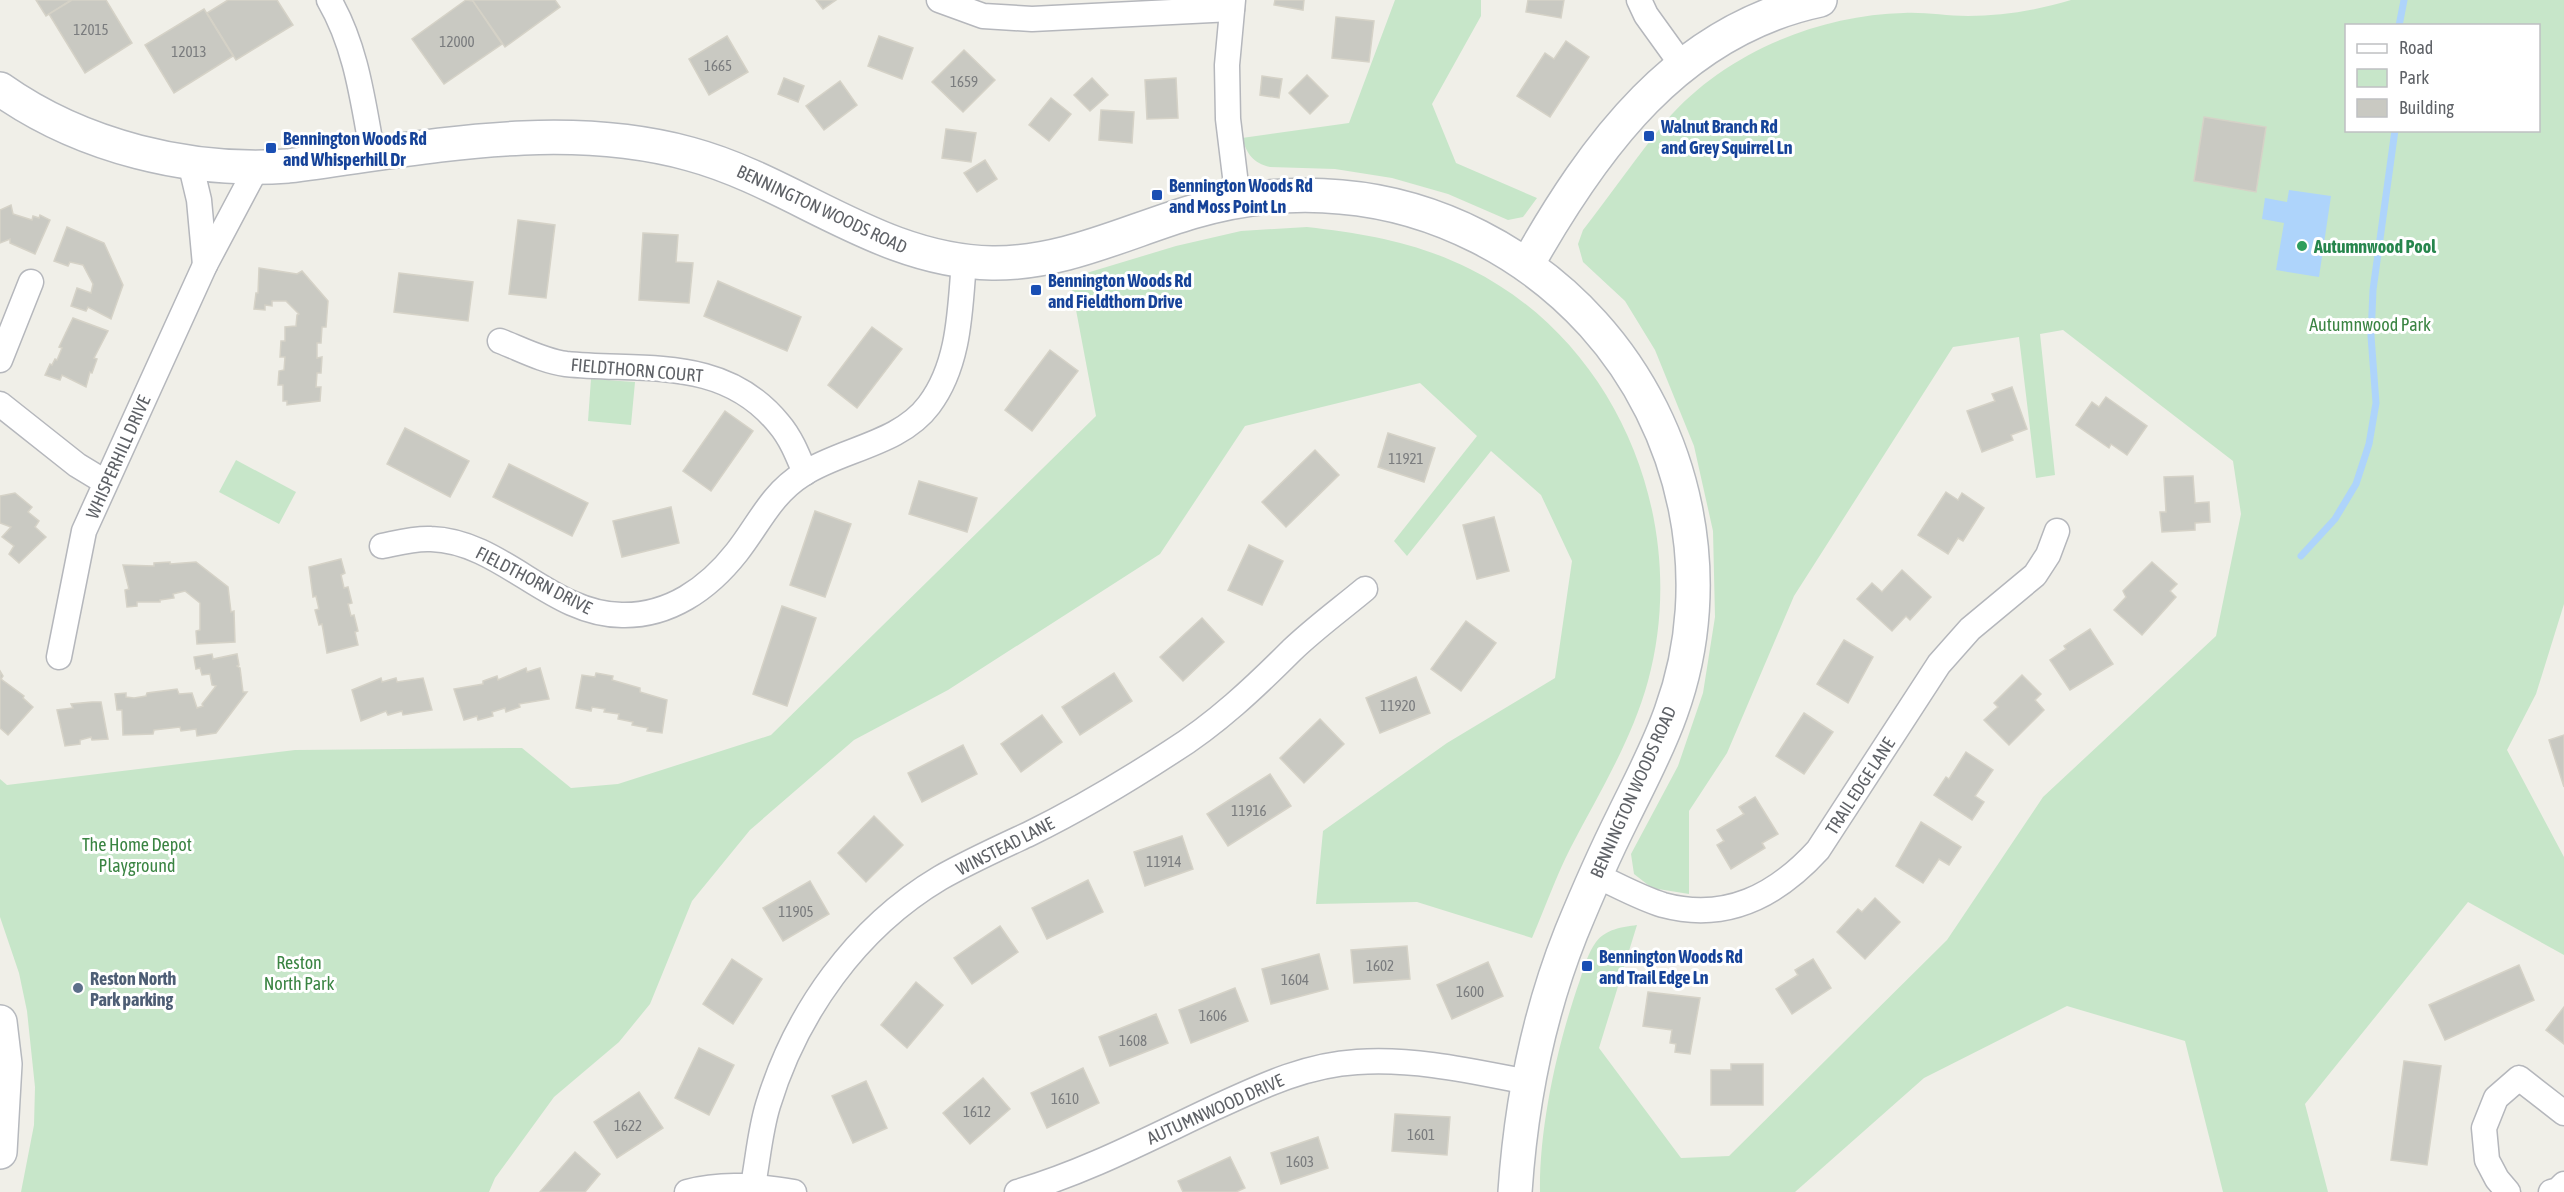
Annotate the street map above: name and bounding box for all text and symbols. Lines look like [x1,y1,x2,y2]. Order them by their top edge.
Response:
house number: 12015 [73,21,109,38]
legend [2345,24,2540,132]
house number: 12000 [439,33,475,50]
text: Road [2399,37,2433,58]
house number: 12013 [171,43,207,60]
house number: 1665 [704,57,732,74]
text: Park [2399,67,2429,88]
house number: 1659 [950,73,978,90]
text: Building [2399,97,2454,118]
place label: Walnut Branch Rd and Grey Squirrel Ln [1660,116,1793,158]
place label: Bennington Woods Rd and Whisperhill Dr [283,128,427,170]
marker: Walnut Branch Rd and Grey Squirrel Ln [1642,129,1656,143]
marker: Bennington Woods Rd and Whisperhill Dr [264,141,278,155]
street label: BENNINGTON WOODS ROAD [733,160,911,258]
place label: Bennington Woods Rd and Moss Point Ln [1169,175,1313,217]
marker: Bennington Woods Rd and Moss Point Ln [1150,188,1164,202]
place label: Autumnwood Pool [2313,236,2436,257]
marker: Autumnwood Pool [2295,239,2309,253]
place label: Bennington Woods Rd and Fieldthorn Drive [1048,270,1192,312]
marker: Bennington Woods Rd and Fieldthorn Drive [1029,283,1043,297]
park label: Autumnwood Park [2309,314,2431,335]
street label: FIELDTHORN COURT [570,354,704,386]
street label: WHISPERHILL DRIVE [81,392,155,522]
house number: 11921 [1388,450,1424,467]
street label: FIELDTHORN DRIVE [473,542,596,618]
house number: 11920 [1380,697,1416,714]
street label: BENNINGTON WOODS ROAD [1586,703,1680,881]
street label: TRAIL EDGE LANE [1821,733,1899,838]
house number: 11916 [1231,802,1267,819]
street label: WINSTEAD LANE [953,812,1058,880]
park label: The Home Depot Playground [82,834,192,876]
house number: 11914 [1146,853,1182,870]
house number: 11905 [778,903,814,920]
place label: Bennington Woods Rd and Trail Edge Ln [1599,946,1743,988]
park label: Reston North Park [264,952,334,994]
house number: 1602 [1366,957,1394,974]
marker: Bennington Woods Rd and Trail Edge Ln [1580,959,1594,973]
place label: Reston North Park parking [90,968,177,1010]
house number: 1604 [1281,971,1309,988]
marker: Reston North Park parking [71,981,85,995]
house number: 1600 [1456,983,1484,1000]
house number: 1606 [1199,1007,1227,1024]
house number: 1608 [1119,1032,1147,1049]
street label: AUTUMNWOOD DRIVE [1143,1069,1287,1149]
house number: 1610 [1051,1090,1079,1107]
house number: 1612 [963,1103,991,1120]
house number: 1622 [614,1117,642,1134]
house number: 1601 [1407,1126,1435,1143]
house number: 1603 [1286,1153,1314,1170]

